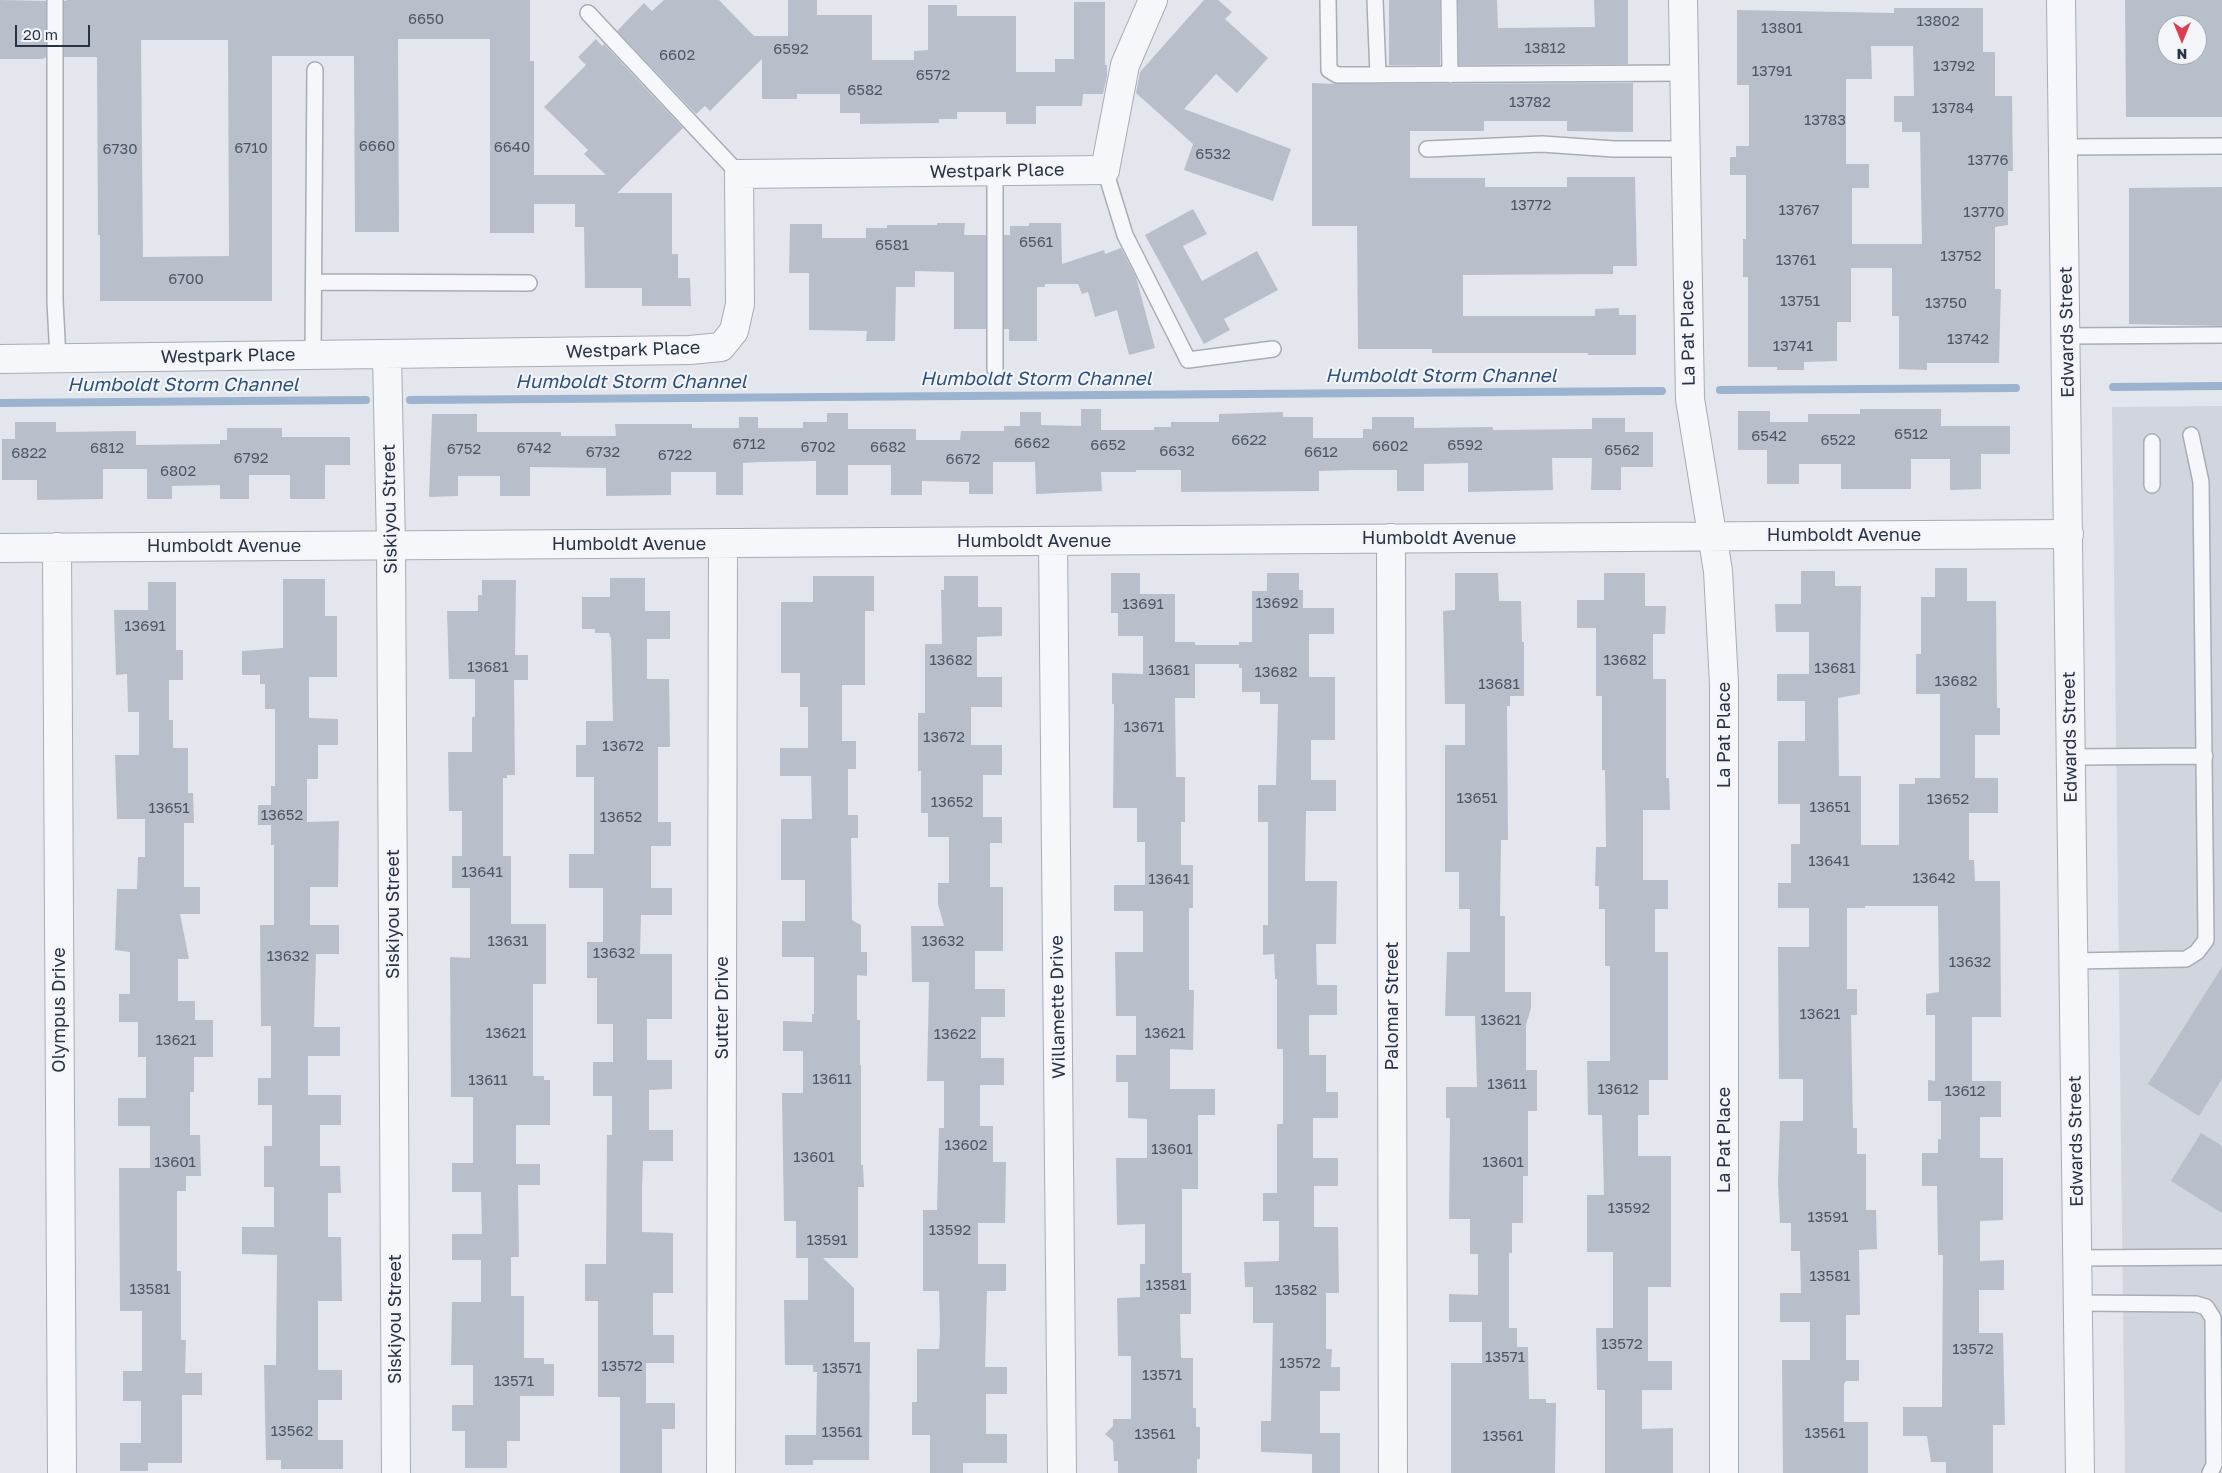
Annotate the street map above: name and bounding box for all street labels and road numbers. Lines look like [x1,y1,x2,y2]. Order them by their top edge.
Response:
street label: Westpark Place [930,159,1064,183]
street label: Edwards Street [2055,266,2079,398]
street label: La Pat Place [1676,280,1700,386]
street label: Westpark Place [565,337,701,363]
street label: Westpark Place [161,344,295,368]
street label: Siskiyou Street [378,444,402,574]
street label: Humboldt Avenue [1767,524,1921,546]
street label: Humboldt Avenue [1362,527,1516,549]
street label: Humboldt Avenue [957,530,1111,552]
street label: Humboldt Avenue [552,533,706,555]
street label: Humboldt Avenue [147,535,301,557]
street label: Edwards Street [2058,671,2082,803]
street label: La Pat Place [1713,682,1735,788]
street label: Siskiyou Street [382,849,404,979]
street label: Willamette Drive [1046,935,1070,1079]
street label: Palomar Street [1381,941,1403,1071]
street label: Olympus Drive [48,947,70,1073]
street label: Sutter Drive [711,956,733,1060]
street label: Edwards Street [2064,1075,2088,1207]
street label: La Pat Place [1713,1087,1735,1193]
street label: Siskiyou Street [384,1254,406,1384]

